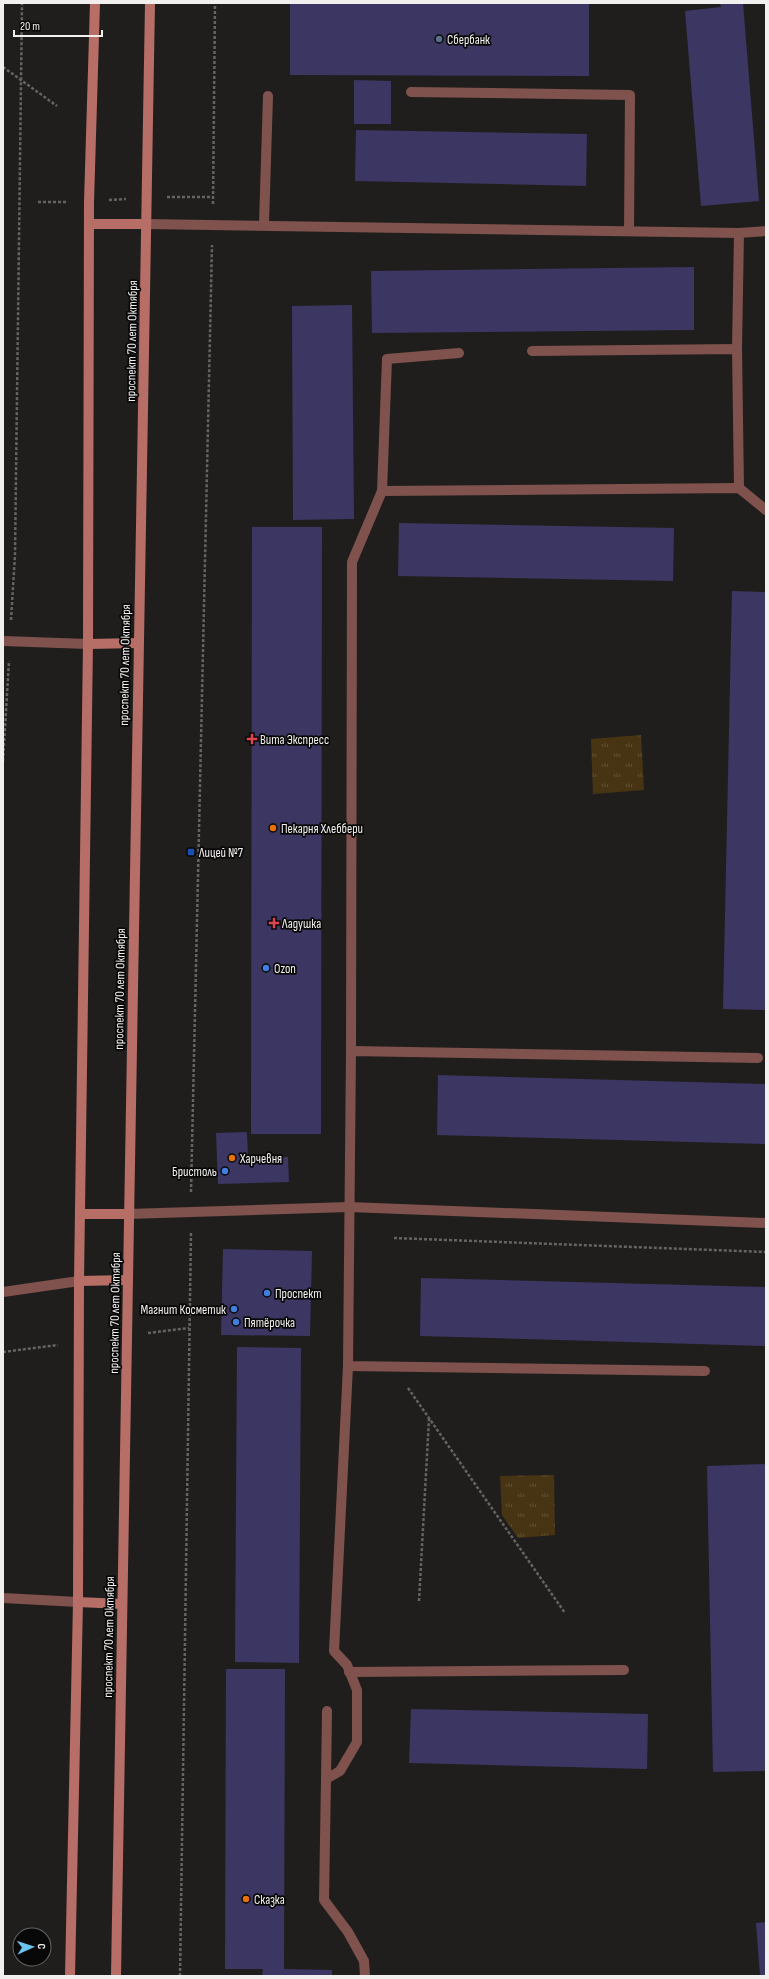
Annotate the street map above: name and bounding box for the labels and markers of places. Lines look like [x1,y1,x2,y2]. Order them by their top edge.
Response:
place label: Сбербанк [447,32,490,48]
marker: Сбербанк [434,34,444,44]
place label: Вита Экспресс [260,732,329,748]
marker: Вита Экспресс [247,734,257,744]
place label: Пекарня Хлеббери [281,821,363,837]
marker: Пекарня Хлеббери [268,823,278,833]
place label: Лицей №7 [198,845,244,861]
marker: Лицей №7 [186,847,196,857]
place label: Ладушка [281,916,321,932]
marker: Ладушка [269,918,279,928]
place label: Ozon [274,961,296,977]
marker: Ozon [261,963,271,973]
place label: Харчевня [239,1151,282,1167]
marker: Харчевня [227,1153,237,1163]
place label: Бристоль [172,1164,217,1180]
marker: Бристоль [220,1166,230,1176]
place label: Проспект [275,1286,322,1302]
marker: Проспект [262,1288,272,1298]
place label: Магнит Косметик [141,1302,226,1318]
marker: Магнит Косметик [229,1304,239,1314]
place label: Пятёрочка [244,1315,295,1331]
marker: Пятёрочка [231,1317,241,1327]
place label: Сказка [254,1892,285,1908]
marker: Сказка [241,1894,251,1904]

